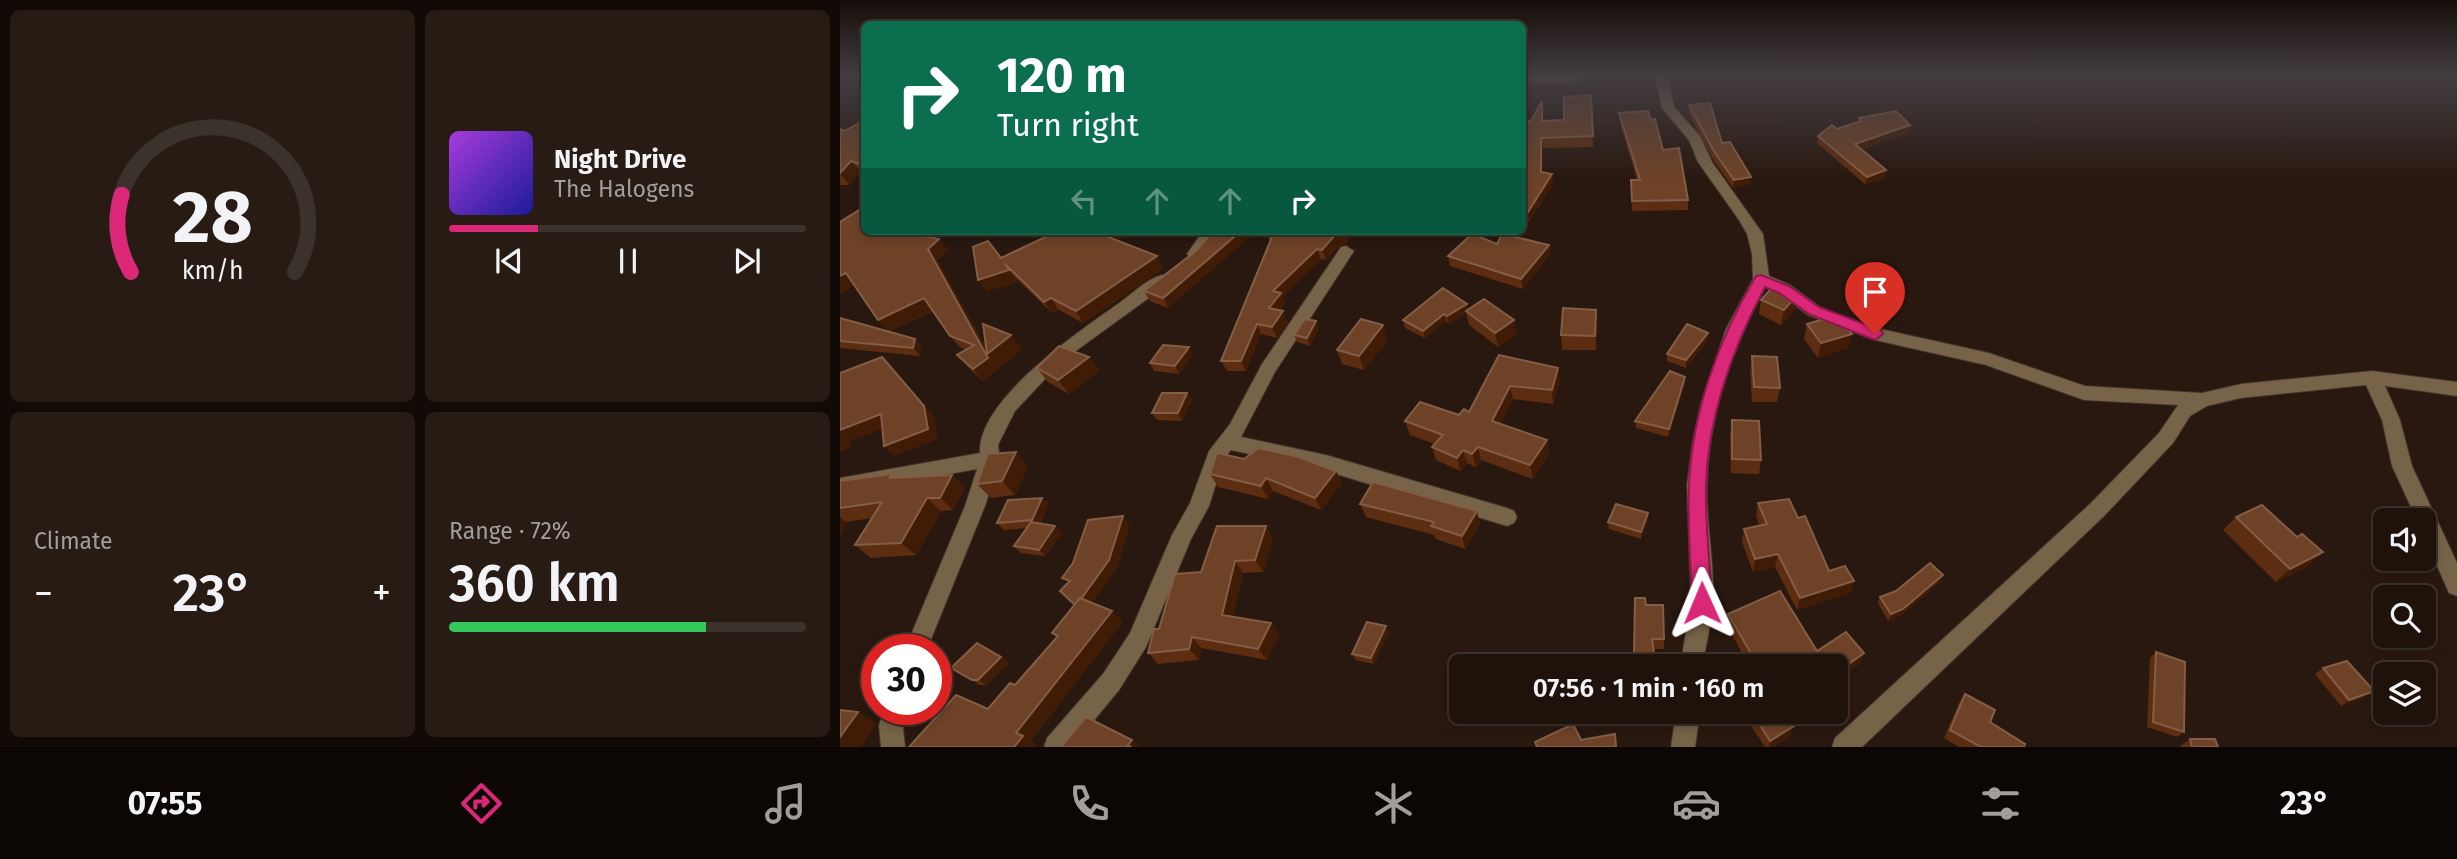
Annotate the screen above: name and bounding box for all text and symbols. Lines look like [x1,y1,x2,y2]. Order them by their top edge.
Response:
text: 120 m [997,46,1127,105]
icon: right [882,49,973,140]
text: Turn right [997,106,1139,144]
text: Night Drive [554,144,686,175]
text: 28 [173,174,252,261]
text: The Halogens [554,175,694,203]
icon: left [1065,182,1103,220]
icon: ahead [1138,182,1176,220]
icon: ahead [1211,182,1249,220]
icon: right [1284,182,1322,220]
icon: previous [490,242,528,280]
icon: pause [609,242,647,280]
icon: next [728,242,766,280]
text: km/h [182,256,243,286]
pin [1845,262,1905,334]
icon: arrive [1856,273,1894,311]
map controls [2373,508,2436,725]
button: sound [2373,508,2436,571]
text: Range · 72% [449,517,571,545]
text: Climate [34,527,113,555]
text: 360 km [449,552,620,615]
text: 23° [172,562,253,625]
position arrow [1665,566,1739,640]
text: − [34,570,53,616]
text: + [372,570,391,616]
button: search [2373,585,2436,648]
speed limit sign: 30 [861,634,952,725]
button: layers [2373,662,2436,725]
text: 07:56 · 1 min · 160 m [1533,673,1764,704]
icon: directions [457,779,506,828]
icon: music [761,779,810,828]
icon: phone [1065,779,1114,828]
icon: climate [1369,779,1418,828]
icon: car [1672,779,1721,828]
icon: filters [1976,779,2025,828]
text: 07:55 [127,784,203,822]
text: 23° [2280,784,2330,822]

